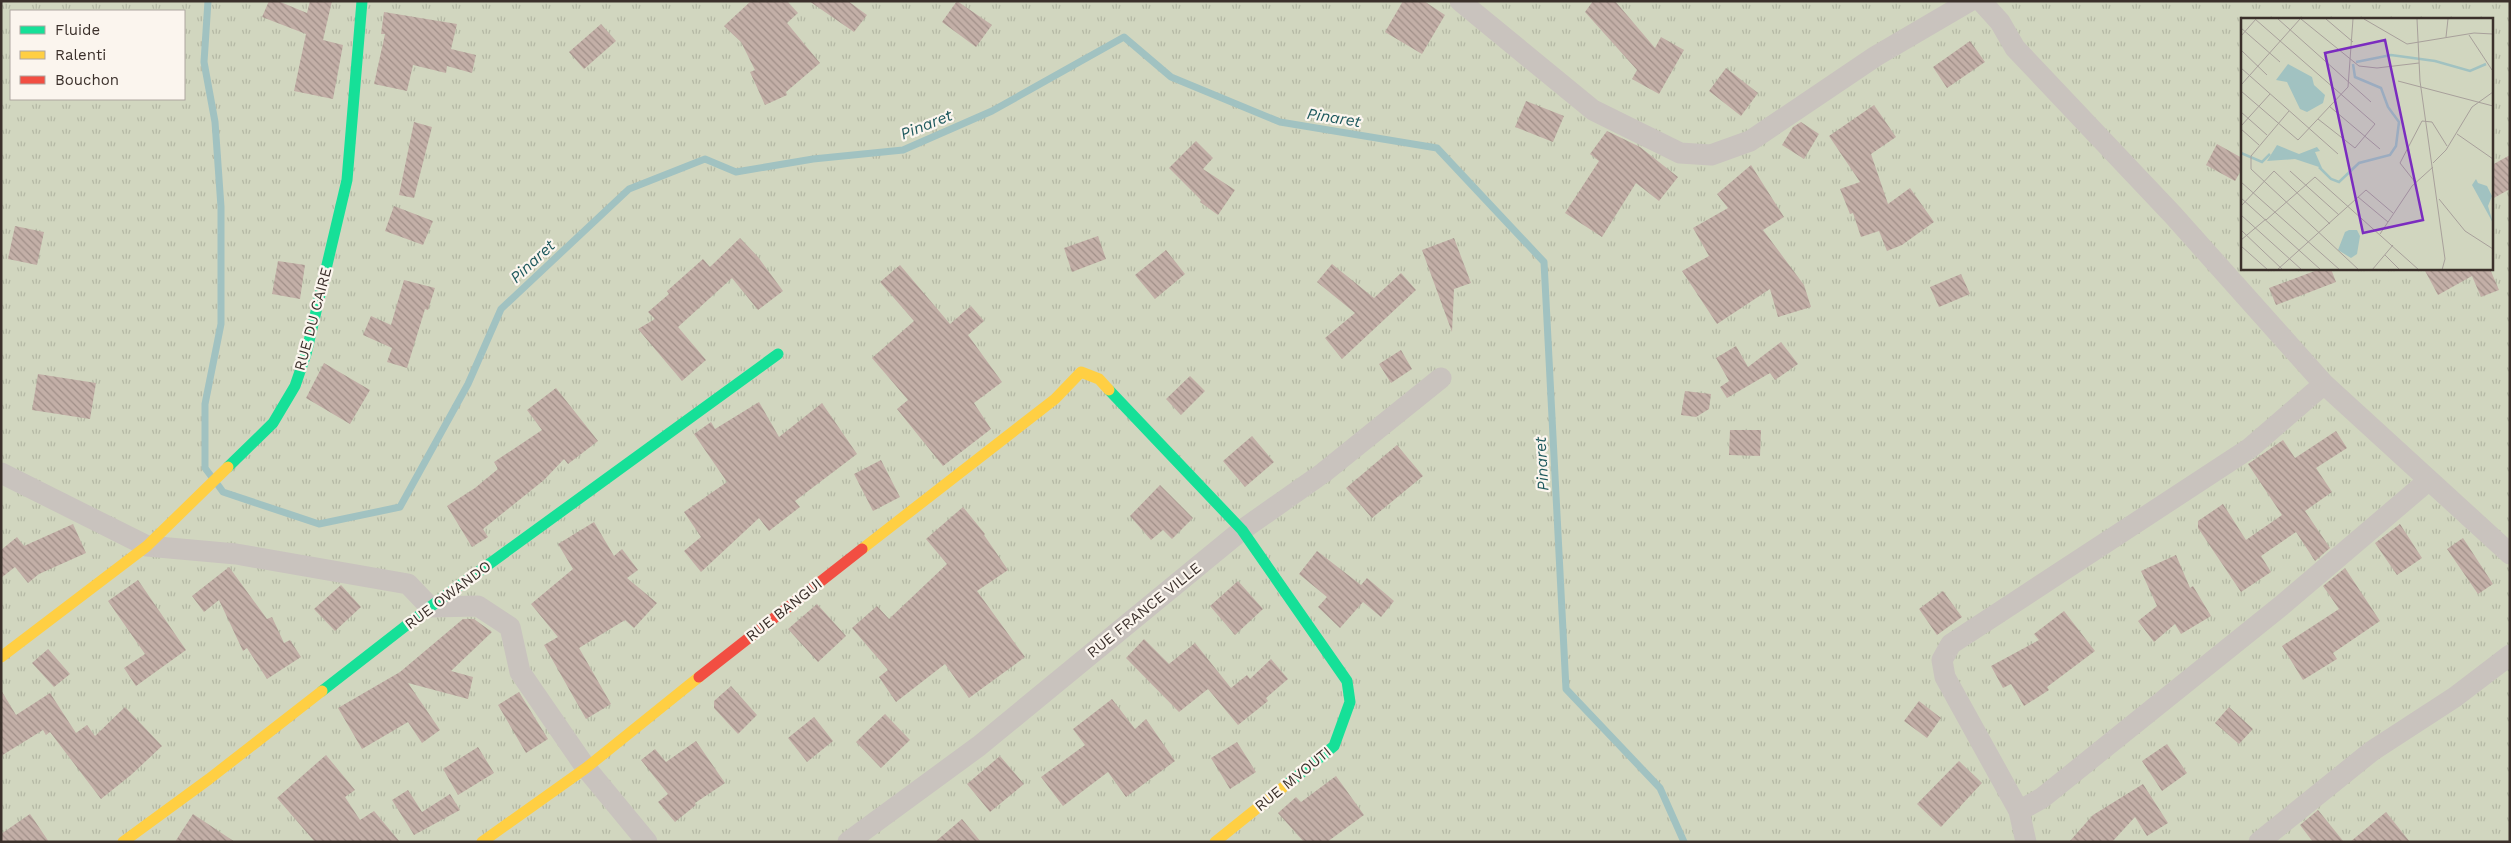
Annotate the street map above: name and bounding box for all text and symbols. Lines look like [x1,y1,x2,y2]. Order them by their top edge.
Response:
legend [10,10,185,100]
inset map [2241,18,2494,270]
text: Fluide [55,21,100,39]
text: Ralenti [55,46,106,64]
text: Bouchon [55,71,119,89]
water label: Pinaret [1306,104,1363,131]
water label: Pinaret [897,105,955,143]
water label: Pinaret [506,235,559,287]
street label: RUE DU CAIRE [291,265,335,373]
water label: Pinaret [1531,436,1552,492]
street label: RUE OWANDO [401,557,495,633]
street label: RUE FRANCE VILLE [1083,558,1205,662]
street label: RUE BANGUI [742,575,826,645]
street label: RUE MVOUTI [1251,743,1335,815]

